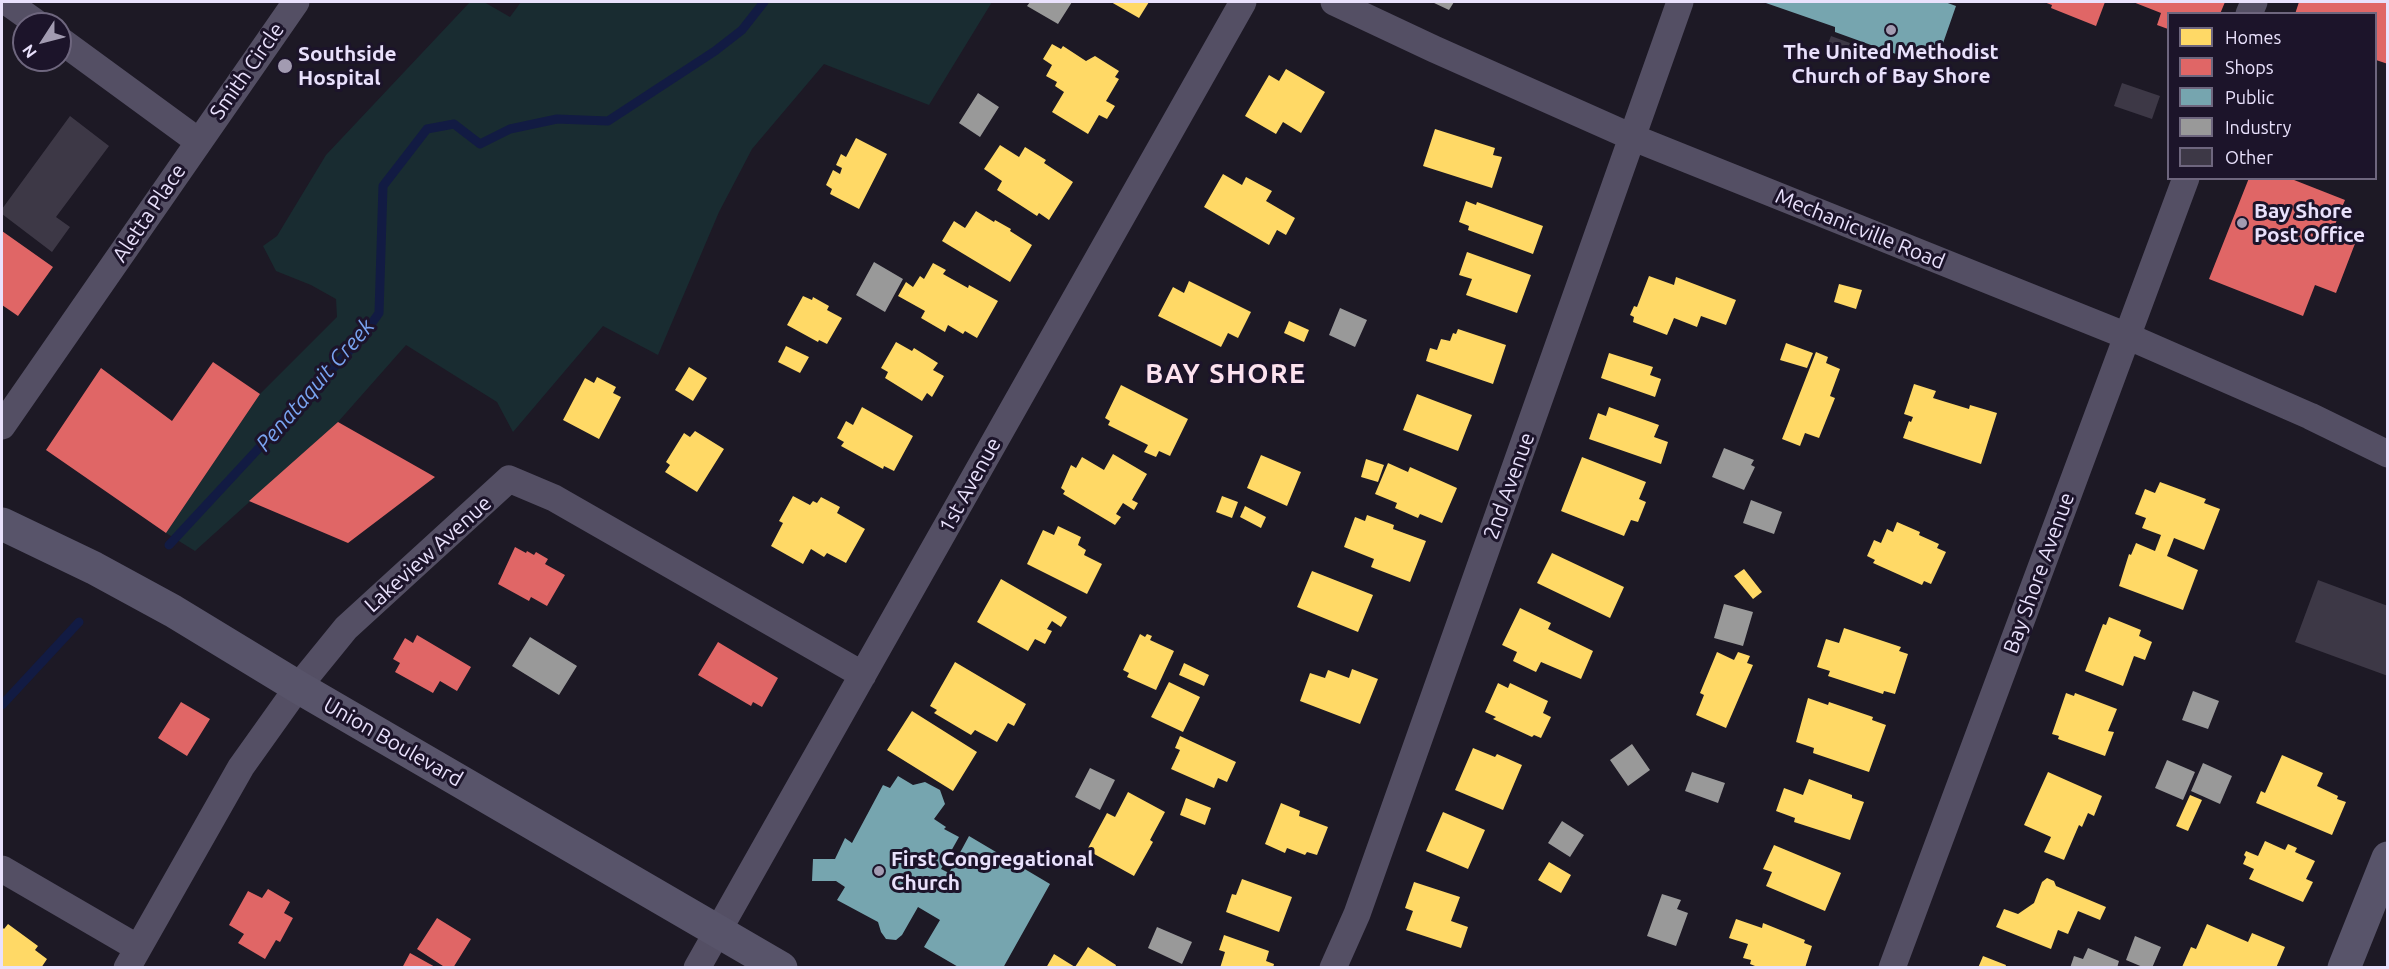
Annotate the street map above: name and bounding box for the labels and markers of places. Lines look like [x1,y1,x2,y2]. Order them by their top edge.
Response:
marker: The United Methodist Church of Bay Shore [1884,23,1898,37]
place label: The United Methodist Church of Bay Shore [1783,39,1999,89]
place label: Southside Hospital [298,41,397,91]
marker: Southside Hospital [276,57,294,75]
place label: Bay Shore Post Office [2254,198,2365,248]
marker: Bay Shore Post Office [2235,216,2249,230]
place label: First Congregational Church [891,846,1094,896]
marker: First Congregational Church [872,864,886,878]

